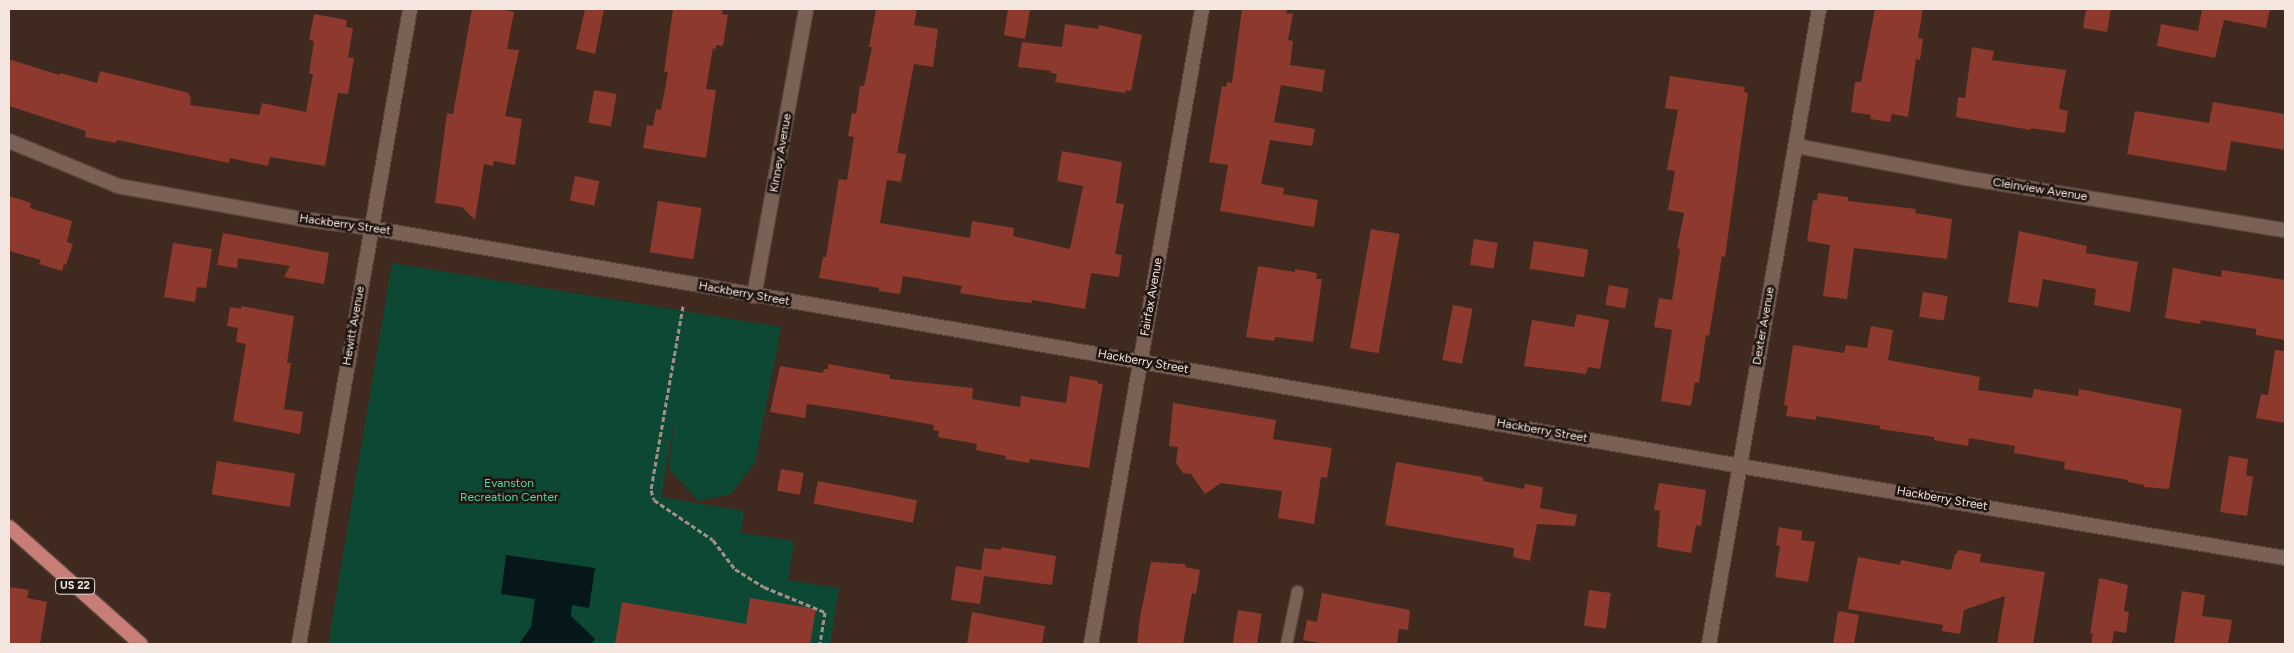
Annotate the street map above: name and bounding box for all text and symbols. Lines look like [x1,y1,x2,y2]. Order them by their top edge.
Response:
street label: Kinney Avenue [767,112,795,194]
street label: Cleinview Avenue [1992,175,2088,205]
street label: Hackberry Street [298,211,392,239]
street label: Fairfax Avenue [1138,257,1166,337]
street label: Hackberry Street [697,279,791,309]
street label: Hewitt Avenue [340,285,368,367]
street label: Dexter Avenue [1750,286,1778,366]
street label: Hackberry Street [1096,347,1190,377]
street label: Hackberry Street [1495,416,1589,446]
park label: Evanston Recreation Center [460,477,558,505]
street label: Hackberry Street [1895,484,1989,514]
road number: US 22 [55,578,95,594]

